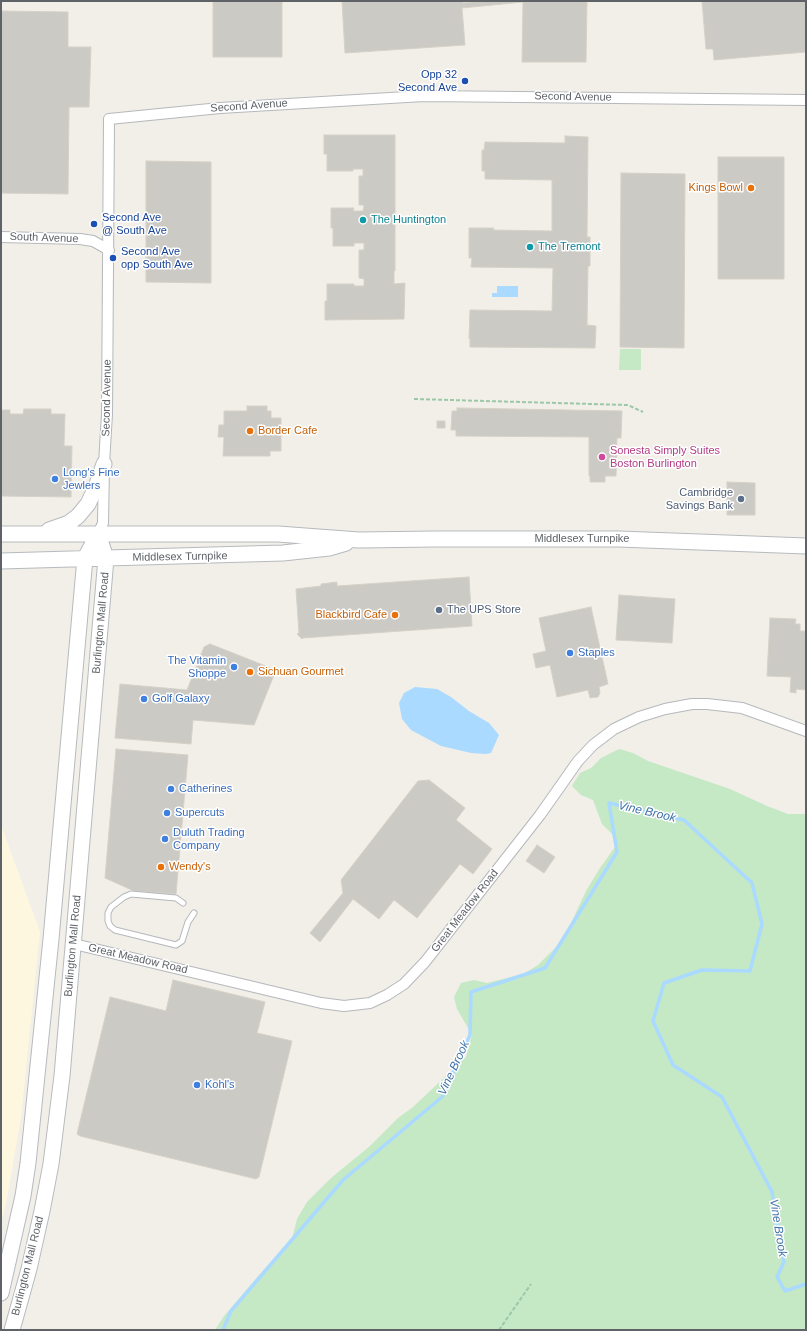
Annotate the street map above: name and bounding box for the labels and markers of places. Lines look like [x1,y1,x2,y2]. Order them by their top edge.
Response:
place label: Opp 32 Second Ave [398,68,457,94]
marker: Opp 32 Second Ave [460,76,470,86]
place label: Kings Bowl [689,181,743,195]
marker: Kings Bowl [746,183,756,193]
place label: Second Ave @ South Ave [102,211,167,237]
place label: The Huntington [371,213,446,227]
marker: The Huntington [358,215,368,225]
marker: Second Ave @ South Ave [89,219,99,229]
place label: The Tremont [538,240,601,254]
marker: The Tremont [525,242,535,252]
place label: Second Ave opp South Ave [121,245,193,271]
marker: Second Ave opp South Ave [108,253,118,263]
place label: Border Cafe [258,424,317,438]
marker: Border Cafe [245,426,255,436]
place label: Sonesta Simply Suites Boston Burlington [610,444,720,470]
marker: Sonesta Simply Suites Boston Burlington [597,452,607,462]
place label: Long's Fine Jewlers [63,466,120,492]
marker: Long's Fine Jewlers [50,474,60,484]
place label: Cambridge Savings Bank [666,486,733,512]
marker: Cambridge Savings Bank [736,494,746,504]
place label: The UPS Store [447,603,521,617]
marker: The UPS Store [434,605,444,615]
place label: Blackbird Cafe [315,608,387,622]
marker: Blackbird Cafe [390,610,400,620]
place label: Staples [578,646,615,660]
marker: Staples [565,648,575,658]
place label: The Vitamin Shoppe [168,654,226,680]
marker: The Vitamin Shoppe [229,662,239,672]
place label: Sichuan Gourmet [258,665,344,679]
marker: Sichuan Gourmet [245,667,255,677]
place label: Golf Galaxy [152,692,209,706]
marker: Golf Galaxy [139,694,149,704]
place label: Catherines [179,782,232,796]
marker: Catherines [166,784,176,794]
place label: Supercuts [175,806,225,820]
marker: Supercuts [162,808,172,818]
place label: Duluth Trading Company [173,826,245,852]
marker: Duluth Trading Company [160,834,170,844]
place label: Wendy's [169,860,211,874]
marker: Wendy's [156,862,166,872]
place label: Kohl's [205,1078,235,1092]
marker: Kohl's [192,1080,202,1090]

